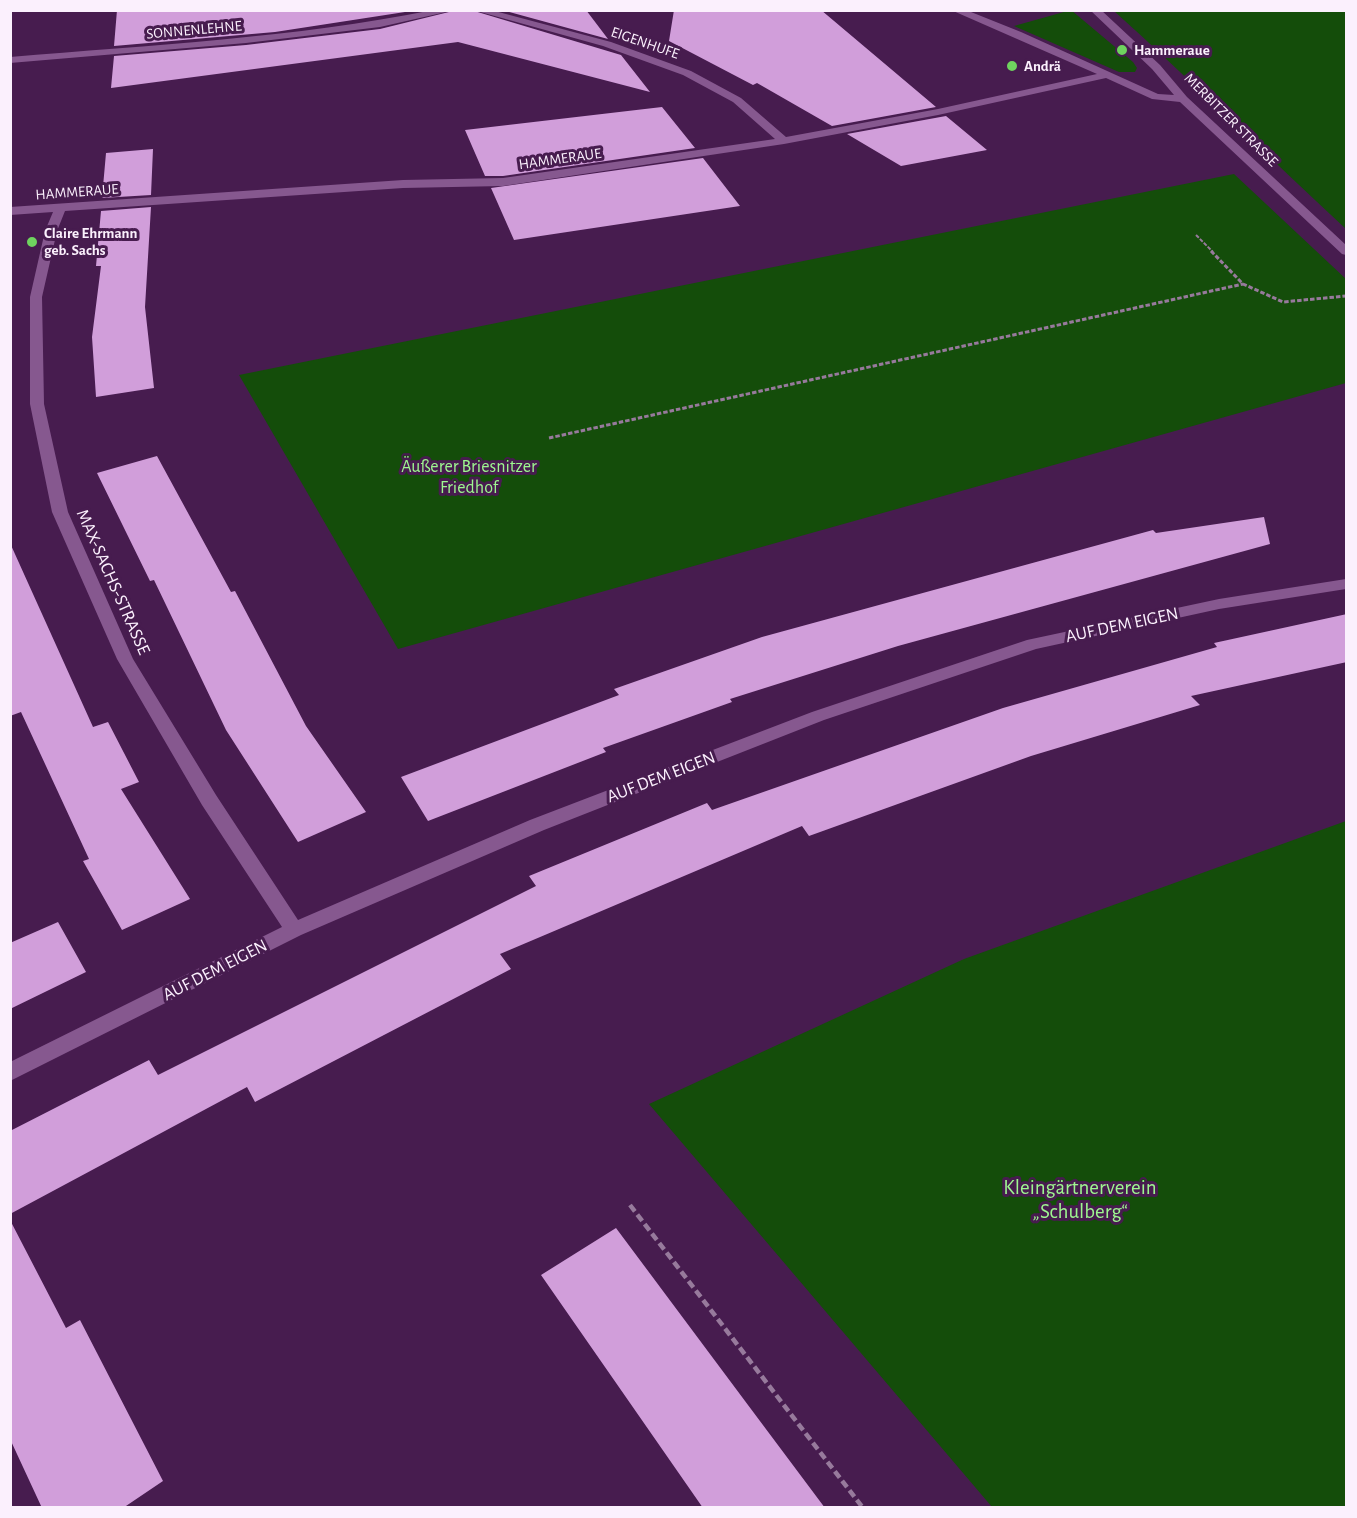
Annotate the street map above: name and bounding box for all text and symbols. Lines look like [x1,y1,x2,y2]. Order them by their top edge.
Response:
street label: SONNENLEHNE [146,17,242,43]
street label: EIGENHUFE [609,23,681,63]
place label: Hammeraue [1134,41,1210,59]
marker: Hammeraue [1115,43,1129,57]
place label: Andrä [1024,57,1061,75]
marker: Andrä [1005,59,1019,73]
street label: MERBITZER STRASSE [1180,69,1282,171]
street label: HAMMERAUE [518,144,602,174]
street label: HAMMERAUE [35,180,119,204]
place label: Claire Ehrmann geb. Sachs [44,224,137,259]
marker: Claire Ehrmann geb. Sachs [25,235,39,249]
park label: Äußerer Briesnitzer Friedhof [401,456,537,498]
street label: MAX-SACHS-STRASSE [71,506,155,658]
street label: AUF DEM EIGEN [1064,603,1180,647]
street label: AUF DEM EIGEN [604,746,718,808]
street label: AUF DEM EIGEN [159,934,271,1006]
park label: Kleingärtnerverein „Schulberg“ [1003,1175,1157,1225]

